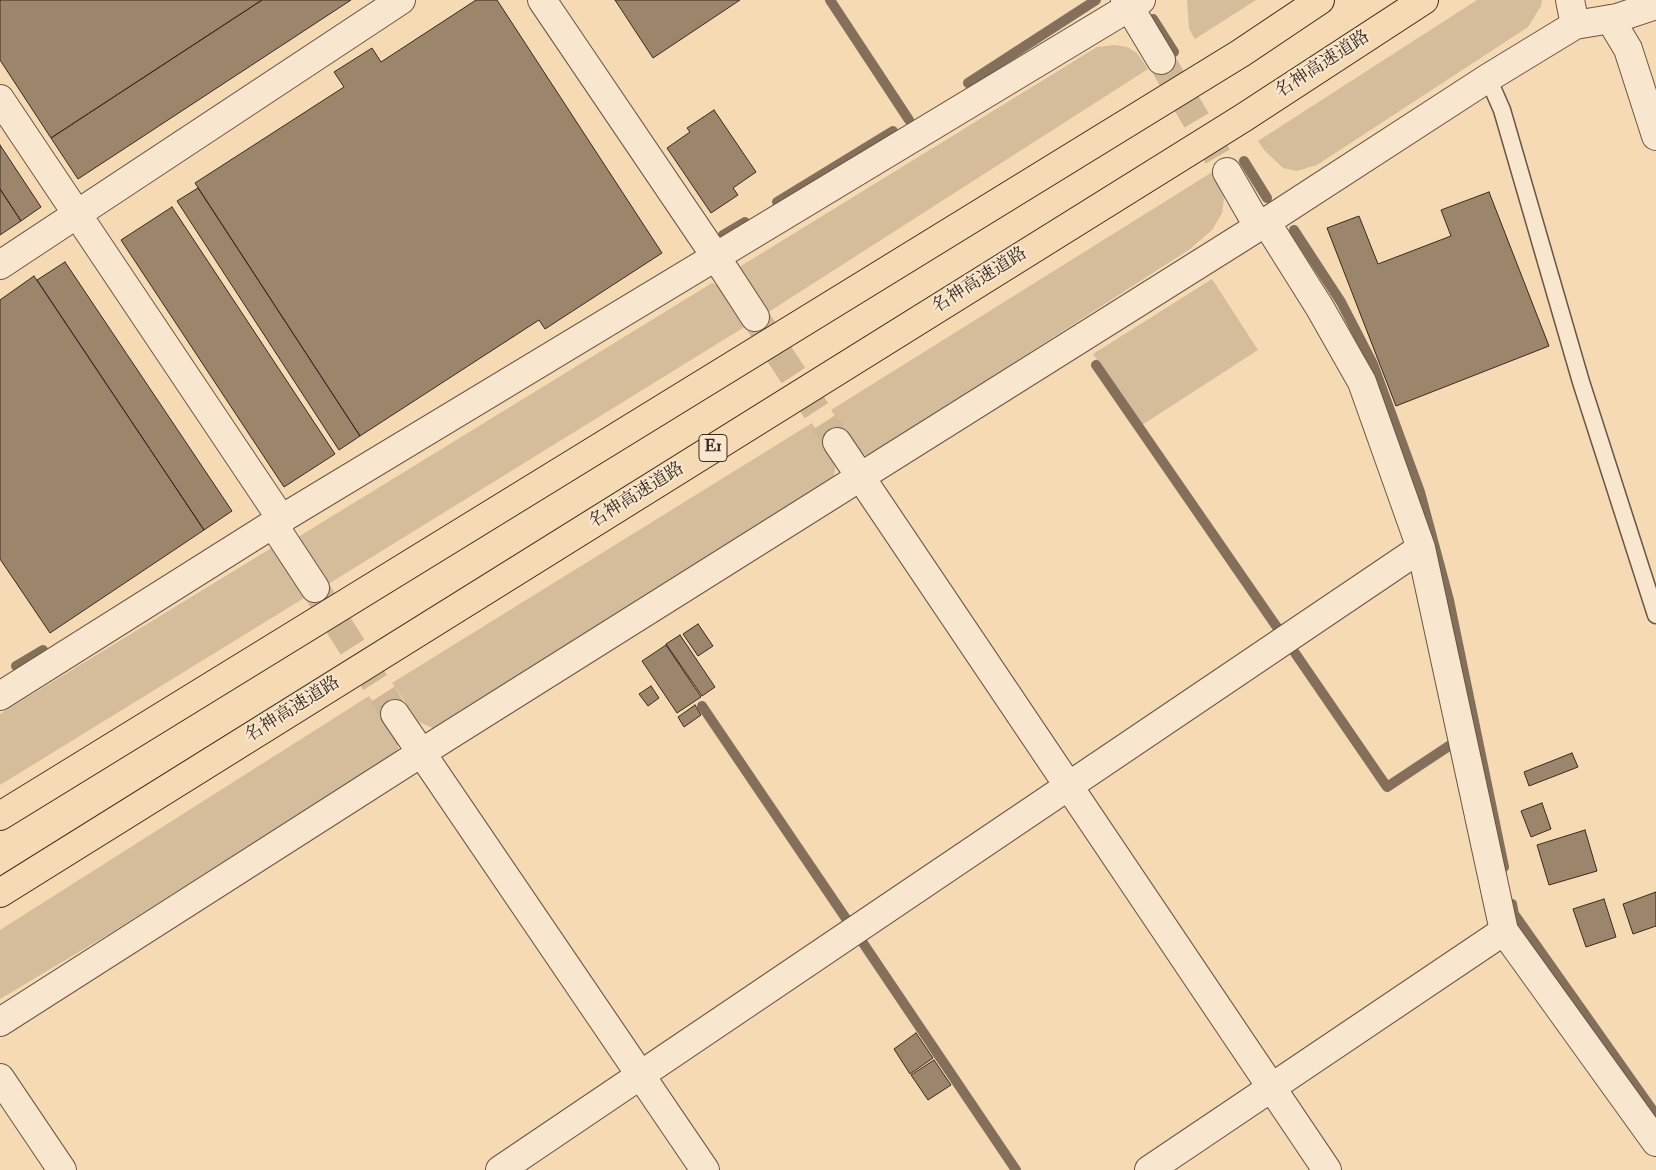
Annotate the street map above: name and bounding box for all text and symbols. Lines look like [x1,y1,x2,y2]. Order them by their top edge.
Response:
street label: 名神高速道路 [1272,27,1374,103]
street label: 名神高速道路 [928,243,1032,319]
road number: E1 [699,434,727,462]
street label: 名神高速道路 [585,458,689,534]
street label: 名神高速道路 [241,672,345,748]

